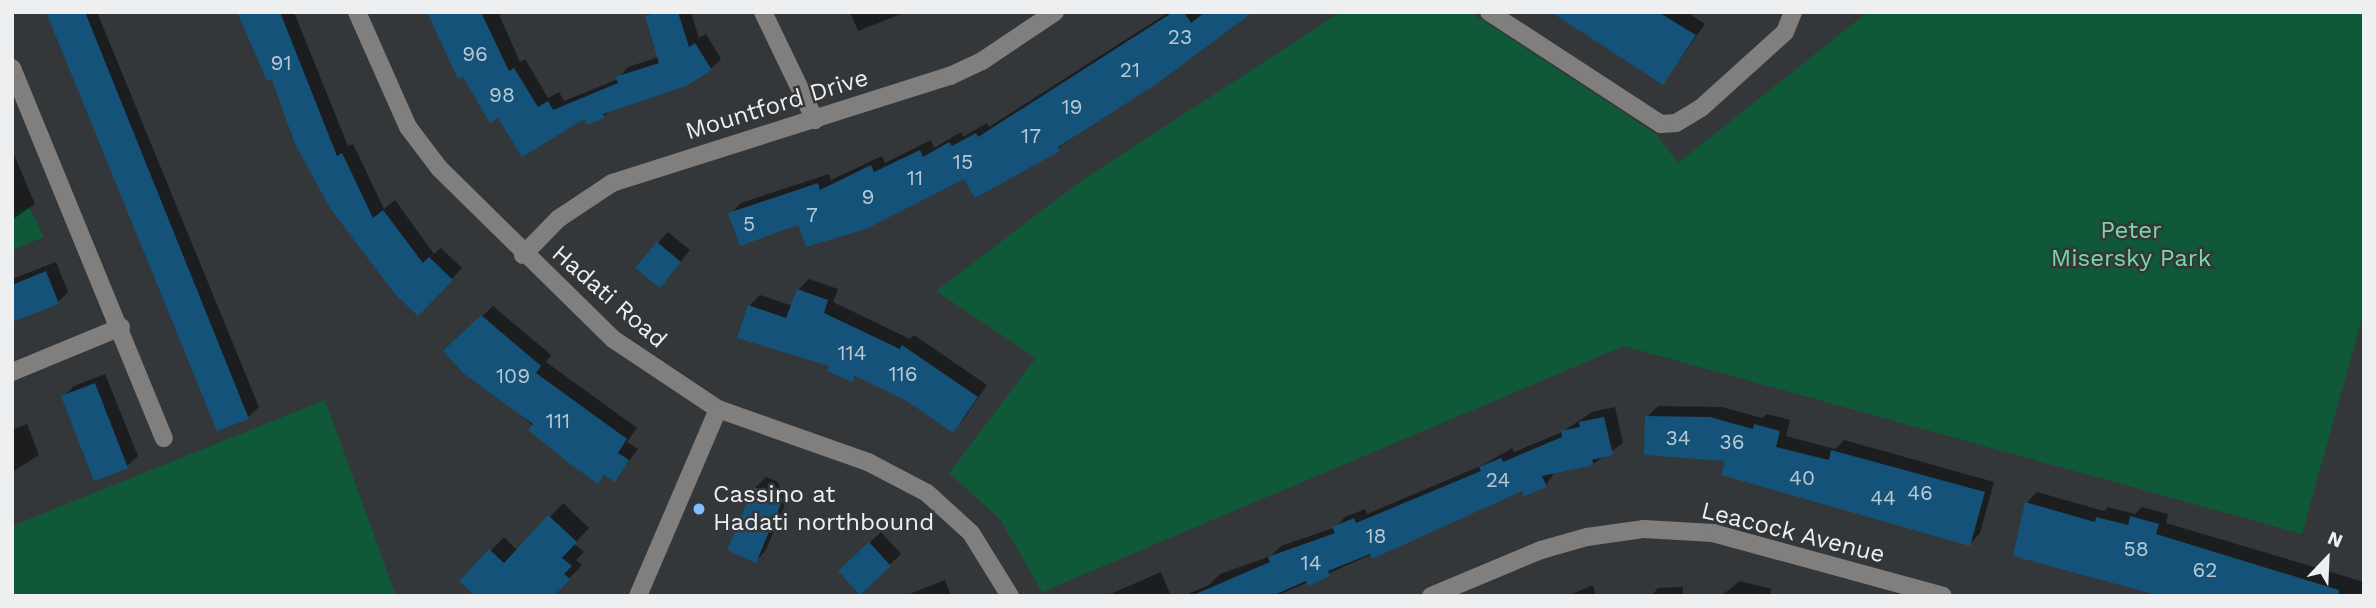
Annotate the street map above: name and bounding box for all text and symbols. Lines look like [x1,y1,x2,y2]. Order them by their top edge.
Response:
house number: 23 [1168,24,1192,50]
house number: 96 [462,41,488,67]
house number: 91 [270,50,292,76]
house number: 21 [1120,57,1140,83]
street label: Mountford Drive [682,64,872,146]
house number: 98 [489,82,515,108]
house number: 19 [1061,94,1083,120]
house number: 17 [1021,123,1041,149]
house number: 15 [953,149,973,175]
house number: 11 [907,165,923,191]
house number: 9 [862,184,874,210]
house number: 7 [806,202,818,228]
house number: 5 [743,211,755,237]
park label: Peter Misersky Park [2050,217,2212,273]
street label: Hadati Road [546,239,672,355]
house number: 114 [837,340,867,366]
house number: 116 [888,361,918,387]
house number: 109 [496,363,530,389]
house number: 111 [546,408,570,434]
house number: 34 [1665,425,1691,451]
house number: 36 [1719,429,1745,455]
house number: 40 [1789,465,1815,491]
house number: 24 [1486,467,1510,493]
house number: 46 [1907,480,1933,506]
place label: Cassino at Hadati northbound [713,481,934,537]
house number: 44 [1870,485,1896,511]
street label: Leacock Avenue [1698,496,1888,570]
marker: Cassino at Hadati northbound [691,501,707,517]
house number: 18 [1365,523,1387,549]
north arrow [2292,524,2362,594]
text: N [2324,526,2346,553]
house number: 58 [2123,536,2149,562]
house number: 14 [1300,550,1322,576]
house number: 62 [2192,557,2218,583]

